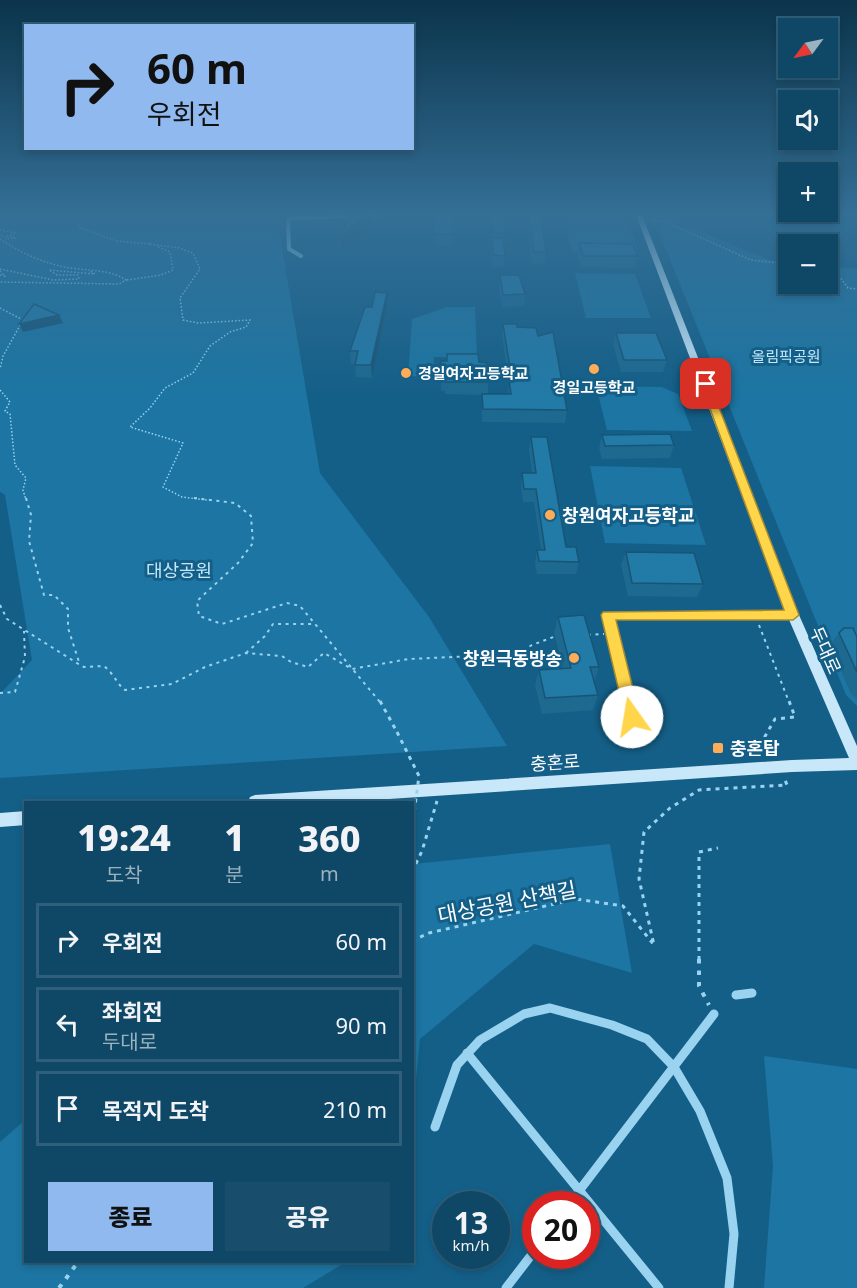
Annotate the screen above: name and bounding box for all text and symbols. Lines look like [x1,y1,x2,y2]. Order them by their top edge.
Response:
north arrow [778,18,838,78]
map controls [778,18,838,294]
text: 60 m [147,39,247,96]
icon: right [48,48,126,126]
button: sound [778,90,838,150]
text: 우회전 [147,95,222,132]
button: + [778,162,838,222]
button: − [778,234,838,294]
park label: 올림픽공원 [751,346,821,366]
pin [680,358,731,409]
marker: 경일고등학교 [587,362,601,376]
place label: 경일여자고등학교 [418,363,529,383]
marker: 경일여자고등학교 [399,366,413,380]
icon: arrive [689,367,722,400]
place label: 경일고등학교 [553,377,636,397]
place label: 창원여자고등학교 [562,503,694,527]
marker: 창원여자고등학교 [543,508,557,522]
park label: 대상공원 [146,558,212,582]
street label: 두대로 [805,622,847,678]
place label: 창원극동방송 [463,646,562,670]
marker: 창원극동방송 [567,651,581,665]
position arrow [600,685,664,749]
place label: 충혼탑 [730,736,780,760]
marker: 충혼탑 [711,741,725,755]
street label: 충혼로 [529,748,581,776]
text: 19:24 [77,813,171,862]
text: 1 [224,813,245,862]
text: 360 [298,814,361,863]
text: m [320,860,339,887]
text: 도착 [106,861,142,888]
text: 분 [225,861,244,888]
street label: 대상공원 산책길 [435,875,579,929]
icon: right [51,924,84,957]
text: 60 m [336,926,387,956]
text: 우회전 [102,927,163,957]
text: 좌회전 [102,996,163,1026]
icon: left [51,1008,84,1041]
text: 90 m [336,1010,387,1040]
text: 두대로 [102,1028,157,1055]
icon: arrive [51,1092,84,1125]
text: 210 m [323,1094,387,1124]
text: 목적지 도착 [102,1095,209,1125]
button: 종료 [48,1182,213,1251]
button: 공유 [225,1182,390,1251]
speed limit sign: 20 [522,1191,600,1269]
text: 13 [454,1202,488,1243]
text: km/h [453,1235,489,1255]

